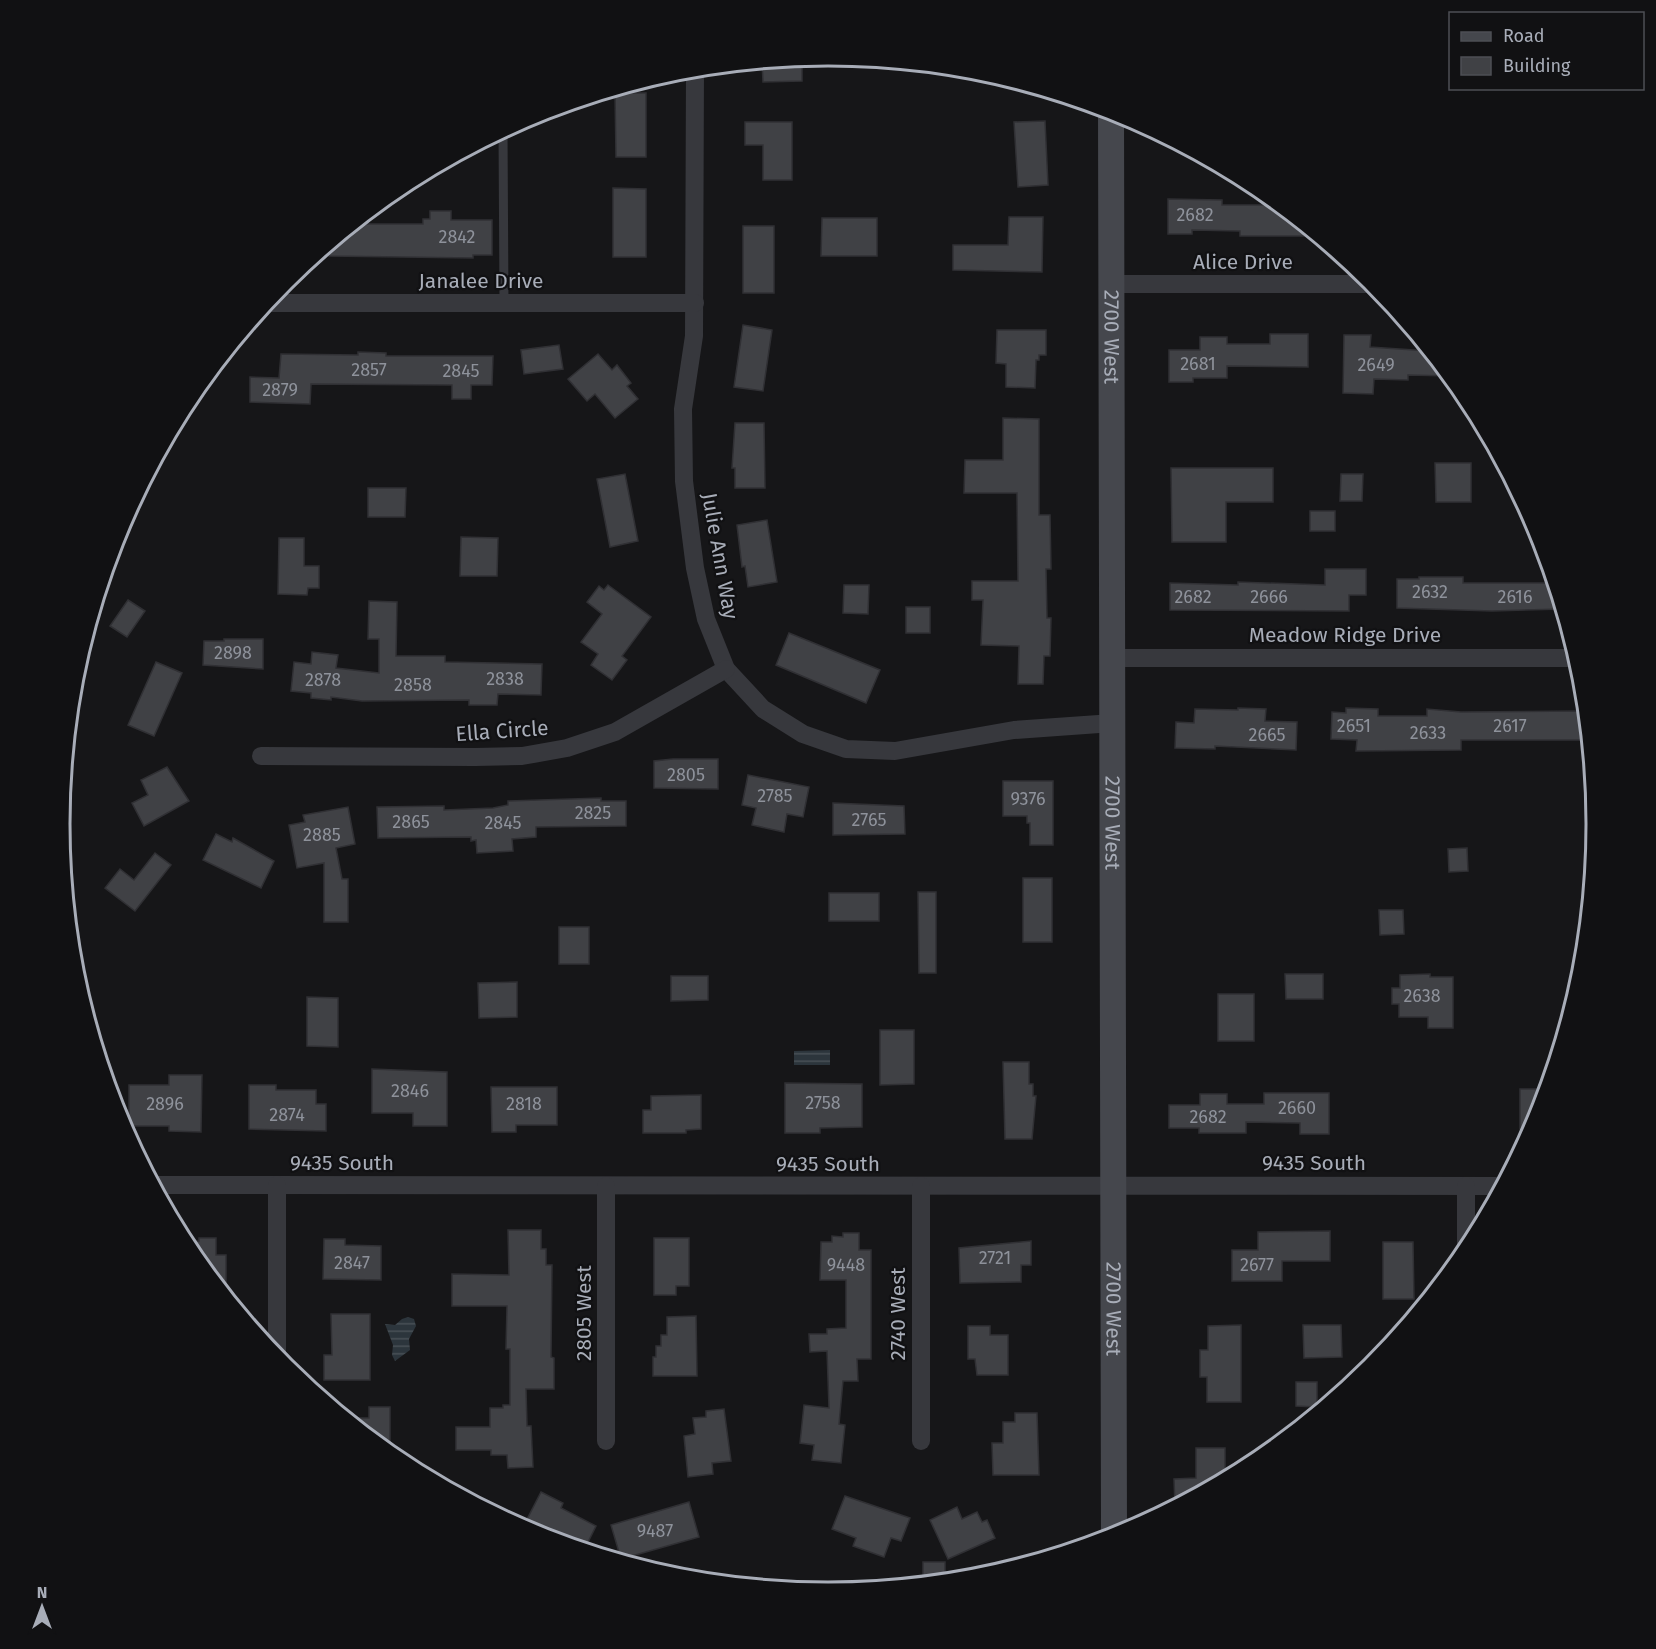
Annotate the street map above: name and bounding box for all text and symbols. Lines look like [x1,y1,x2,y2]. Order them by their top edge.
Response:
legend [1449,12,1644,90]
text: Road [1503,25,1545,47]
text: Building [1503,55,1571,77]
house number: 2682 [1176,204,1214,226]
house number: 2842 [439,226,476,248]
street label: Alice Drive [1193,249,1293,275]
street label: Janalee Drive [418,268,544,294]
street label: 2700 West [1098,290,1125,385]
house number: 2681 [1180,353,1216,375]
house number: 2649 [1357,354,1395,376]
house number: 2857 [351,359,387,381]
house number: 2845 [442,360,480,382]
house number: 2879 [262,379,298,401]
street label: Julie Ann Way [696,491,744,622]
house number: 2632 [1412,581,1448,603]
house number: 2682 [1174,586,1212,608]
house number: 2666 [1250,586,1288,608]
house number: 2616 [1497,586,1533,608]
street label: Meadow Ridge Drive [1249,622,1441,648]
house number: 2898 [214,642,252,664]
house number: 2838 [486,668,524,690]
house number: 2878 [305,669,341,691]
house number: 2858 [394,674,432,696]
street label: Ella Circle [455,715,549,747]
house number: 2651 [1337,715,1371,737]
house number: 2617 [1493,715,1527,737]
house number: 2633 [1410,722,1446,744]
house number: 2665 [1248,724,1286,746]
house number: 2805 [667,764,705,786]
street label: 2700 West [1099,776,1126,871]
house number: 2785 [757,785,793,807]
house number: 9376 [1010,788,1046,810]
house number: 2825 [575,802,611,824]
house number: 2765 [852,809,886,831]
house number: 2865 [392,811,430,833]
house number: 2845 [484,812,522,834]
house number: 2885 [303,824,341,846]
house number: 2638 [1403,985,1441,1007]
house number: 2846 [391,1080,429,1102]
house number: 2758 [805,1092,841,1114]
house number: 2896 [146,1093,184,1115]
house number: 2818 [506,1093,542,1115]
house number: 2660 [1278,1097,1316,1119]
house number: 2874 [269,1104,305,1126]
house number: 2682 [1189,1106,1227,1128]
street label: 9435 South [290,1150,394,1176]
street label: 9435 South [1262,1150,1366,1176]
street label: 9435 South [776,1151,880,1177]
house number: 2721 [979,1247,1011,1269]
house number: 2847 [334,1252,370,1274]
house number: 9448 [827,1254,865,1276]
house number: 2677 [1240,1254,1274,1276]
street label: 2700 West [1100,1262,1127,1357]
street label: 2805 West [571,1265,597,1361]
street label: 2740 West [885,1267,911,1361]
house number: 9487 [637,1520,673,1542]
north arrow [12,1577,72,1637]
text: N [37,1583,47,1602]

